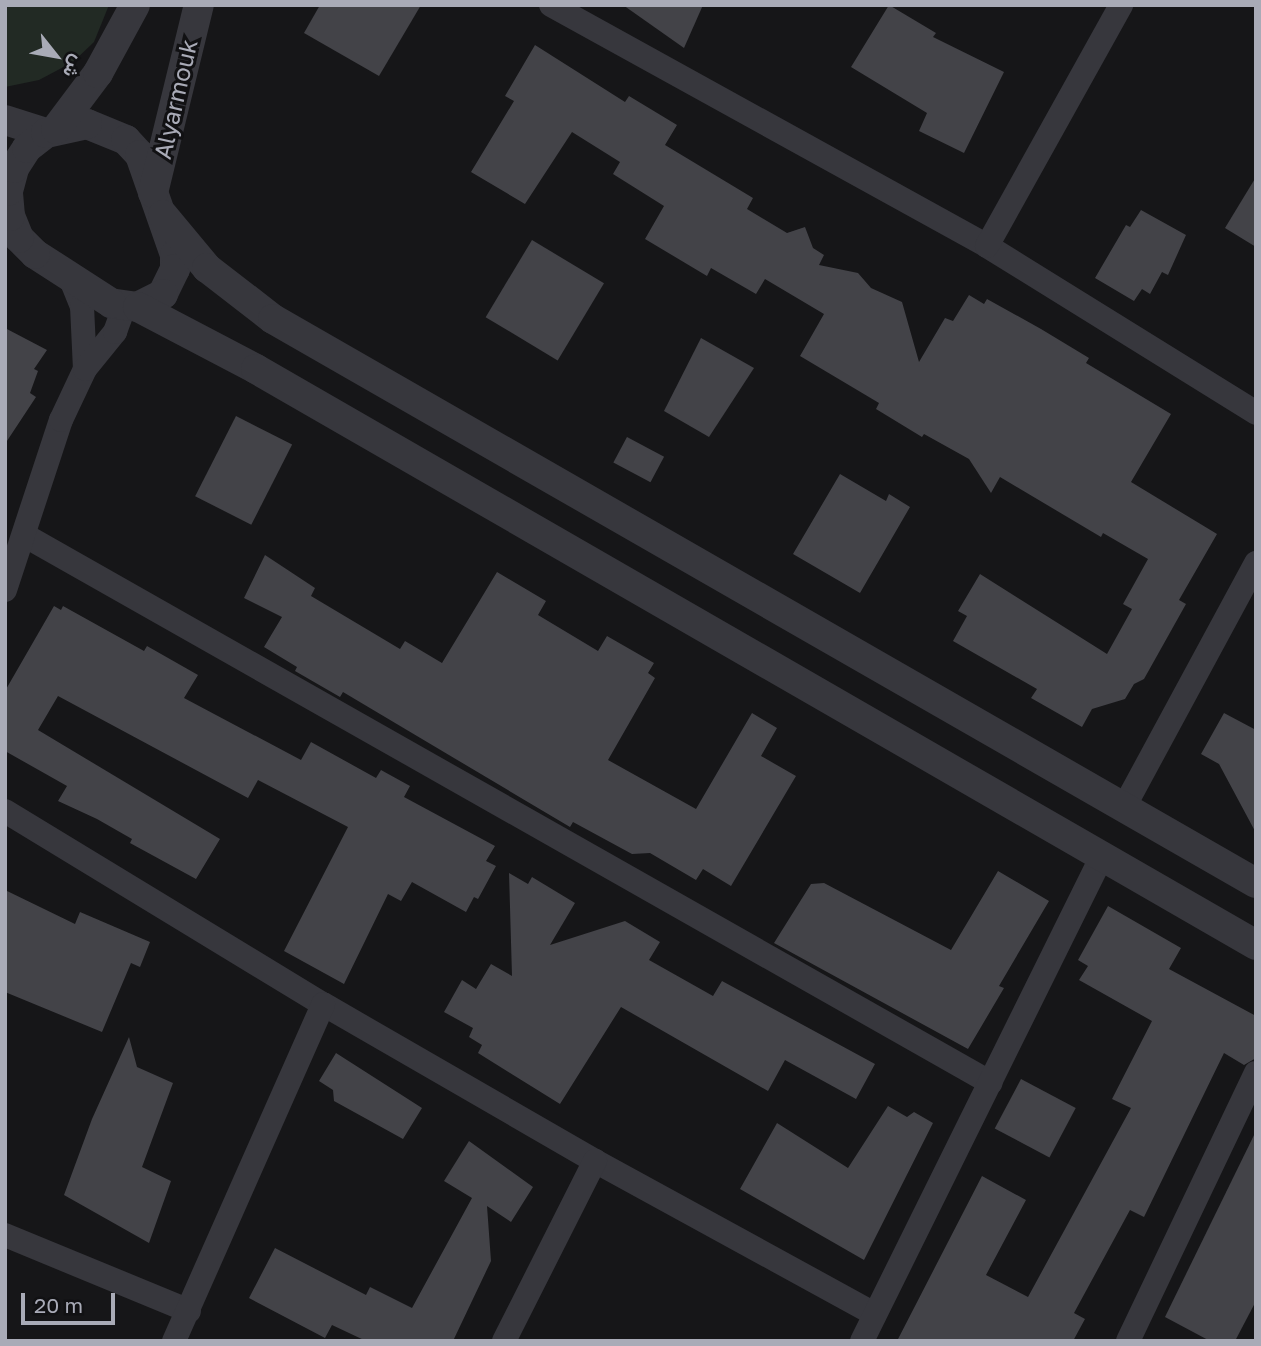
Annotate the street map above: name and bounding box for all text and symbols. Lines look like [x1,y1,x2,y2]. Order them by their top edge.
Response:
north arrow [21,21,91,91]
street label: Alyarmouk [147,36,203,162]
text: ش [59,51,90,83]
scale bar [24,1280,119,1324]
text: 20 m [34,1292,83,1318]

